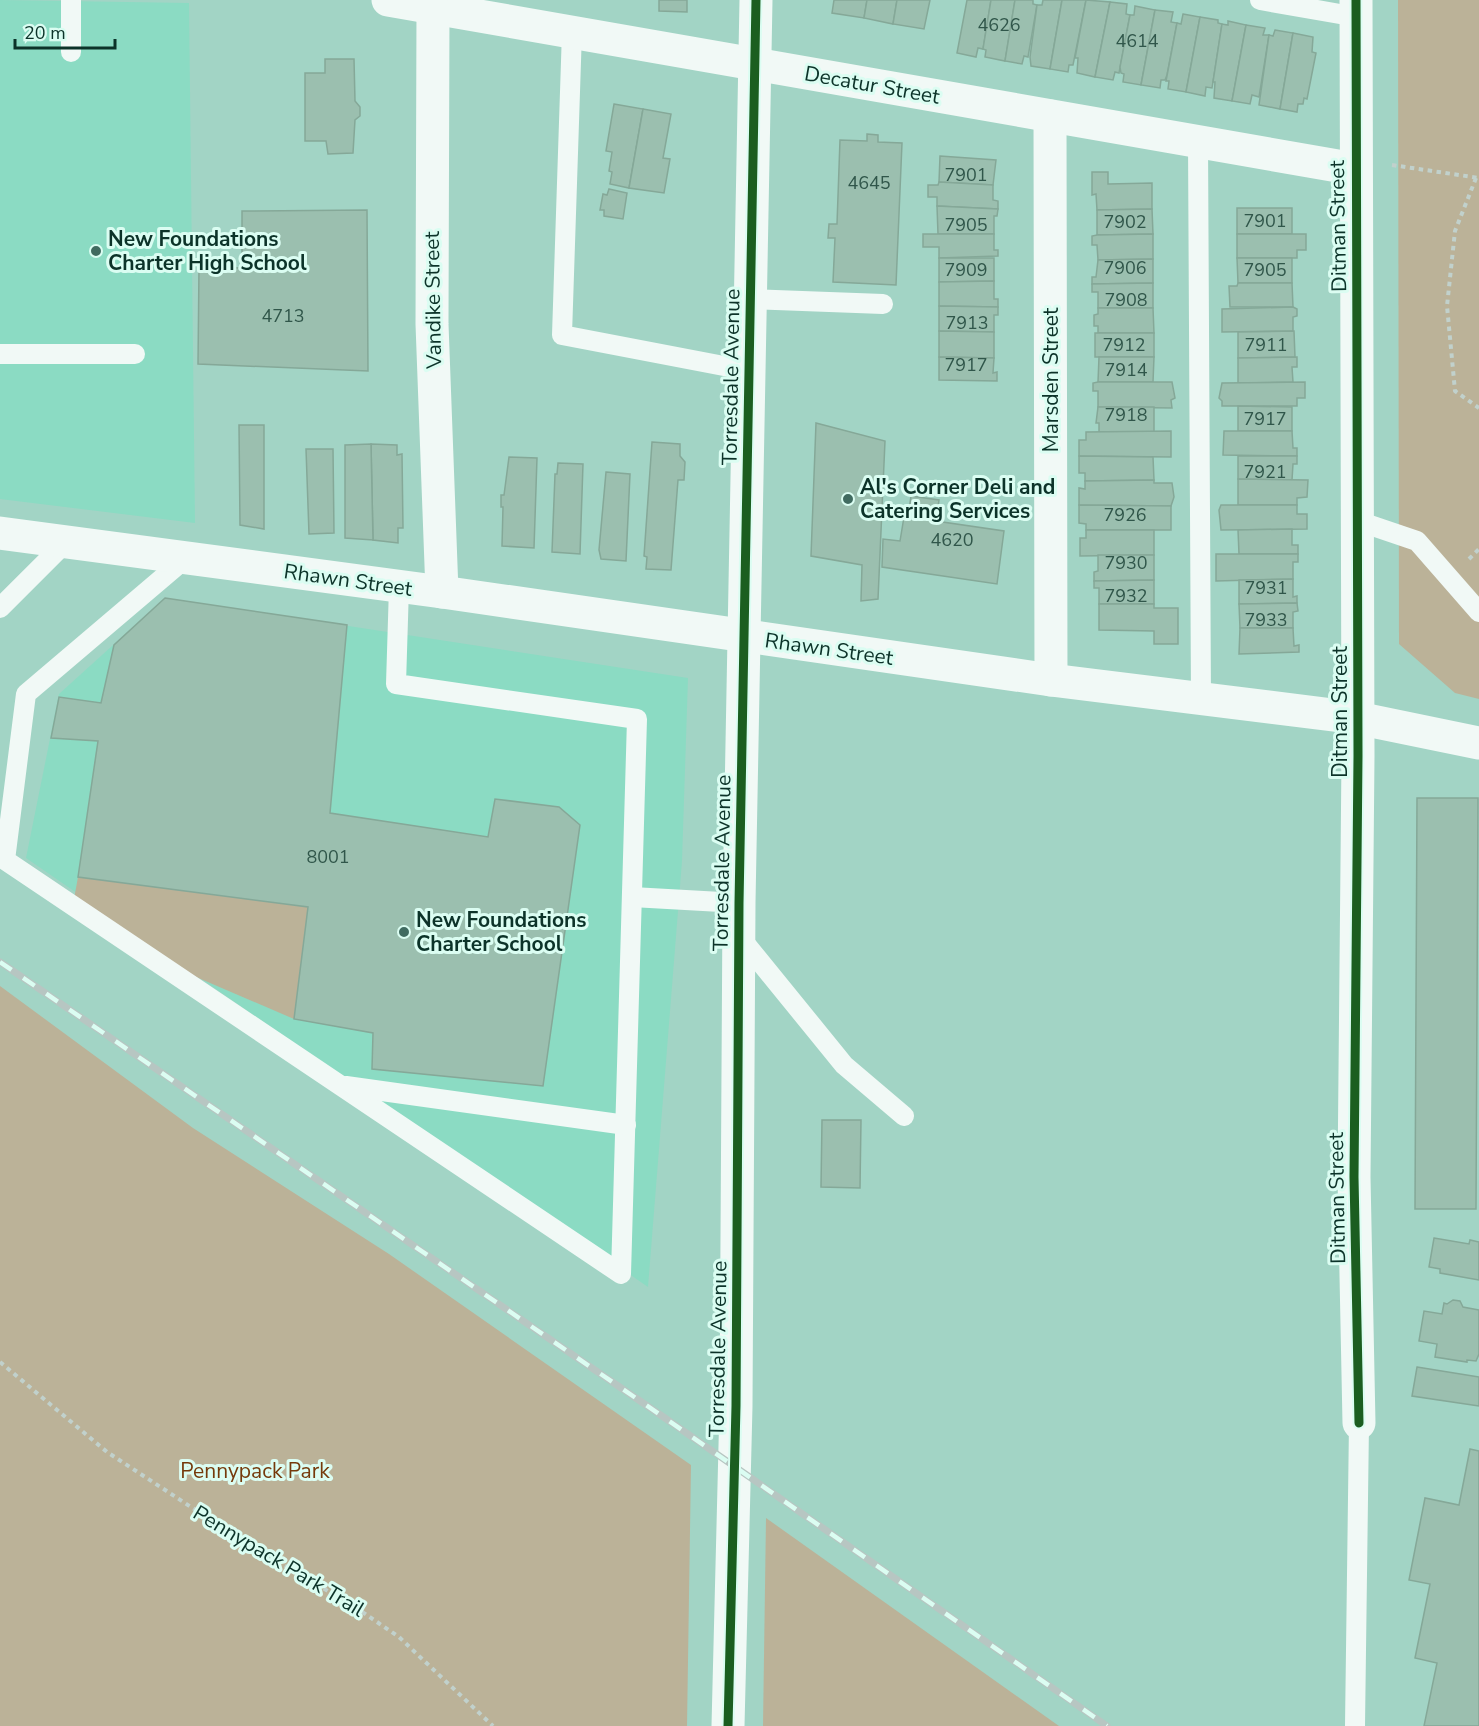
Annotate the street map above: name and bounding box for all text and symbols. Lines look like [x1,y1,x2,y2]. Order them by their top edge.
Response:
scale bar [15,12,116,50]
house number: 4626 [977,13,1021,37]
text: 20 m [24,21,66,45]
house number: 4614 [1115,29,1159,53]
street label: Decatur Street [802,59,942,111]
street label: Ditman Street [1323,159,1353,292]
house number: 7901 [944,163,988,187]
house number: 4645 [847,171,891,195]
house number: 7901 [1243,209,1287,233]
house number: 7902 [1103,210,1147,234]
house number: 7905 [944,213,988,237]
place label: New Foundations Charter High School [108,225,307,277]
street label: Vandike Street [418,230,448,370]
marker: New Foundations Charter High School [89,244,103,258]
house number: 7906 [1103,256,1147,280]
house number: 7909 [944,258,988,282]
house number: 7905 [1243,258,1287,282]
house number: 7908 [1104,288,1148,312]
street label: Torresdale Avenue [715,289,747,465]
house number: 4713 [261,304,305,328]
street label: Marsden Street [1037,307,1065,452]
house number: 7913 [945,311,989,335]
house number: 7912 [1102,333,1146,357]
house number: 7911 [1244,333,1288,357]
house number: 7917 [944,353,988,377]
house number: 7914 [1104,358,1148,382]
house number: 7918 [1104,403,1148,427]
house number: 7917 [1243,407,1287,431]
house number: 7921 [1243,460,1287,484]
place label: Al's Corner Deli and Catering Services [860,473,1055,525]
marker: Al's Corner Deli and Catering Services [841,492,855,506]
house number: 7926 [1103,503,1147,527]
house number: 4620 [930,528,974,552]
house number: 7930 [1104,551,1148,575]
street label: Rhawn Street [282,557,415,603]
house number: 7931 [1244,576,1288,600]
house number: 7932 [1104,584,1148,608]
house number: 7933 [1244,608,1288,632]
street label: Rhawn Street [763,626,896,672]
street label: Ditman Street [1326,646,1354,778]
street label: Torresdale Avenue [706,775,738,951]
house number: 8001 [306,845,350,869]
place label: New Foundations Charter School [416,906,587,958]
marker: New Foundations Charter School [397,925,411,939]
street label: Ditman Street [1322,1131,1352,1264]
street label: Torresdale Avenue [702,1261,734,1437]
park label: Pennypack Park [180,1457,330,1485]
street label: Pennypack Park Trail [188,1499,371,1624]

